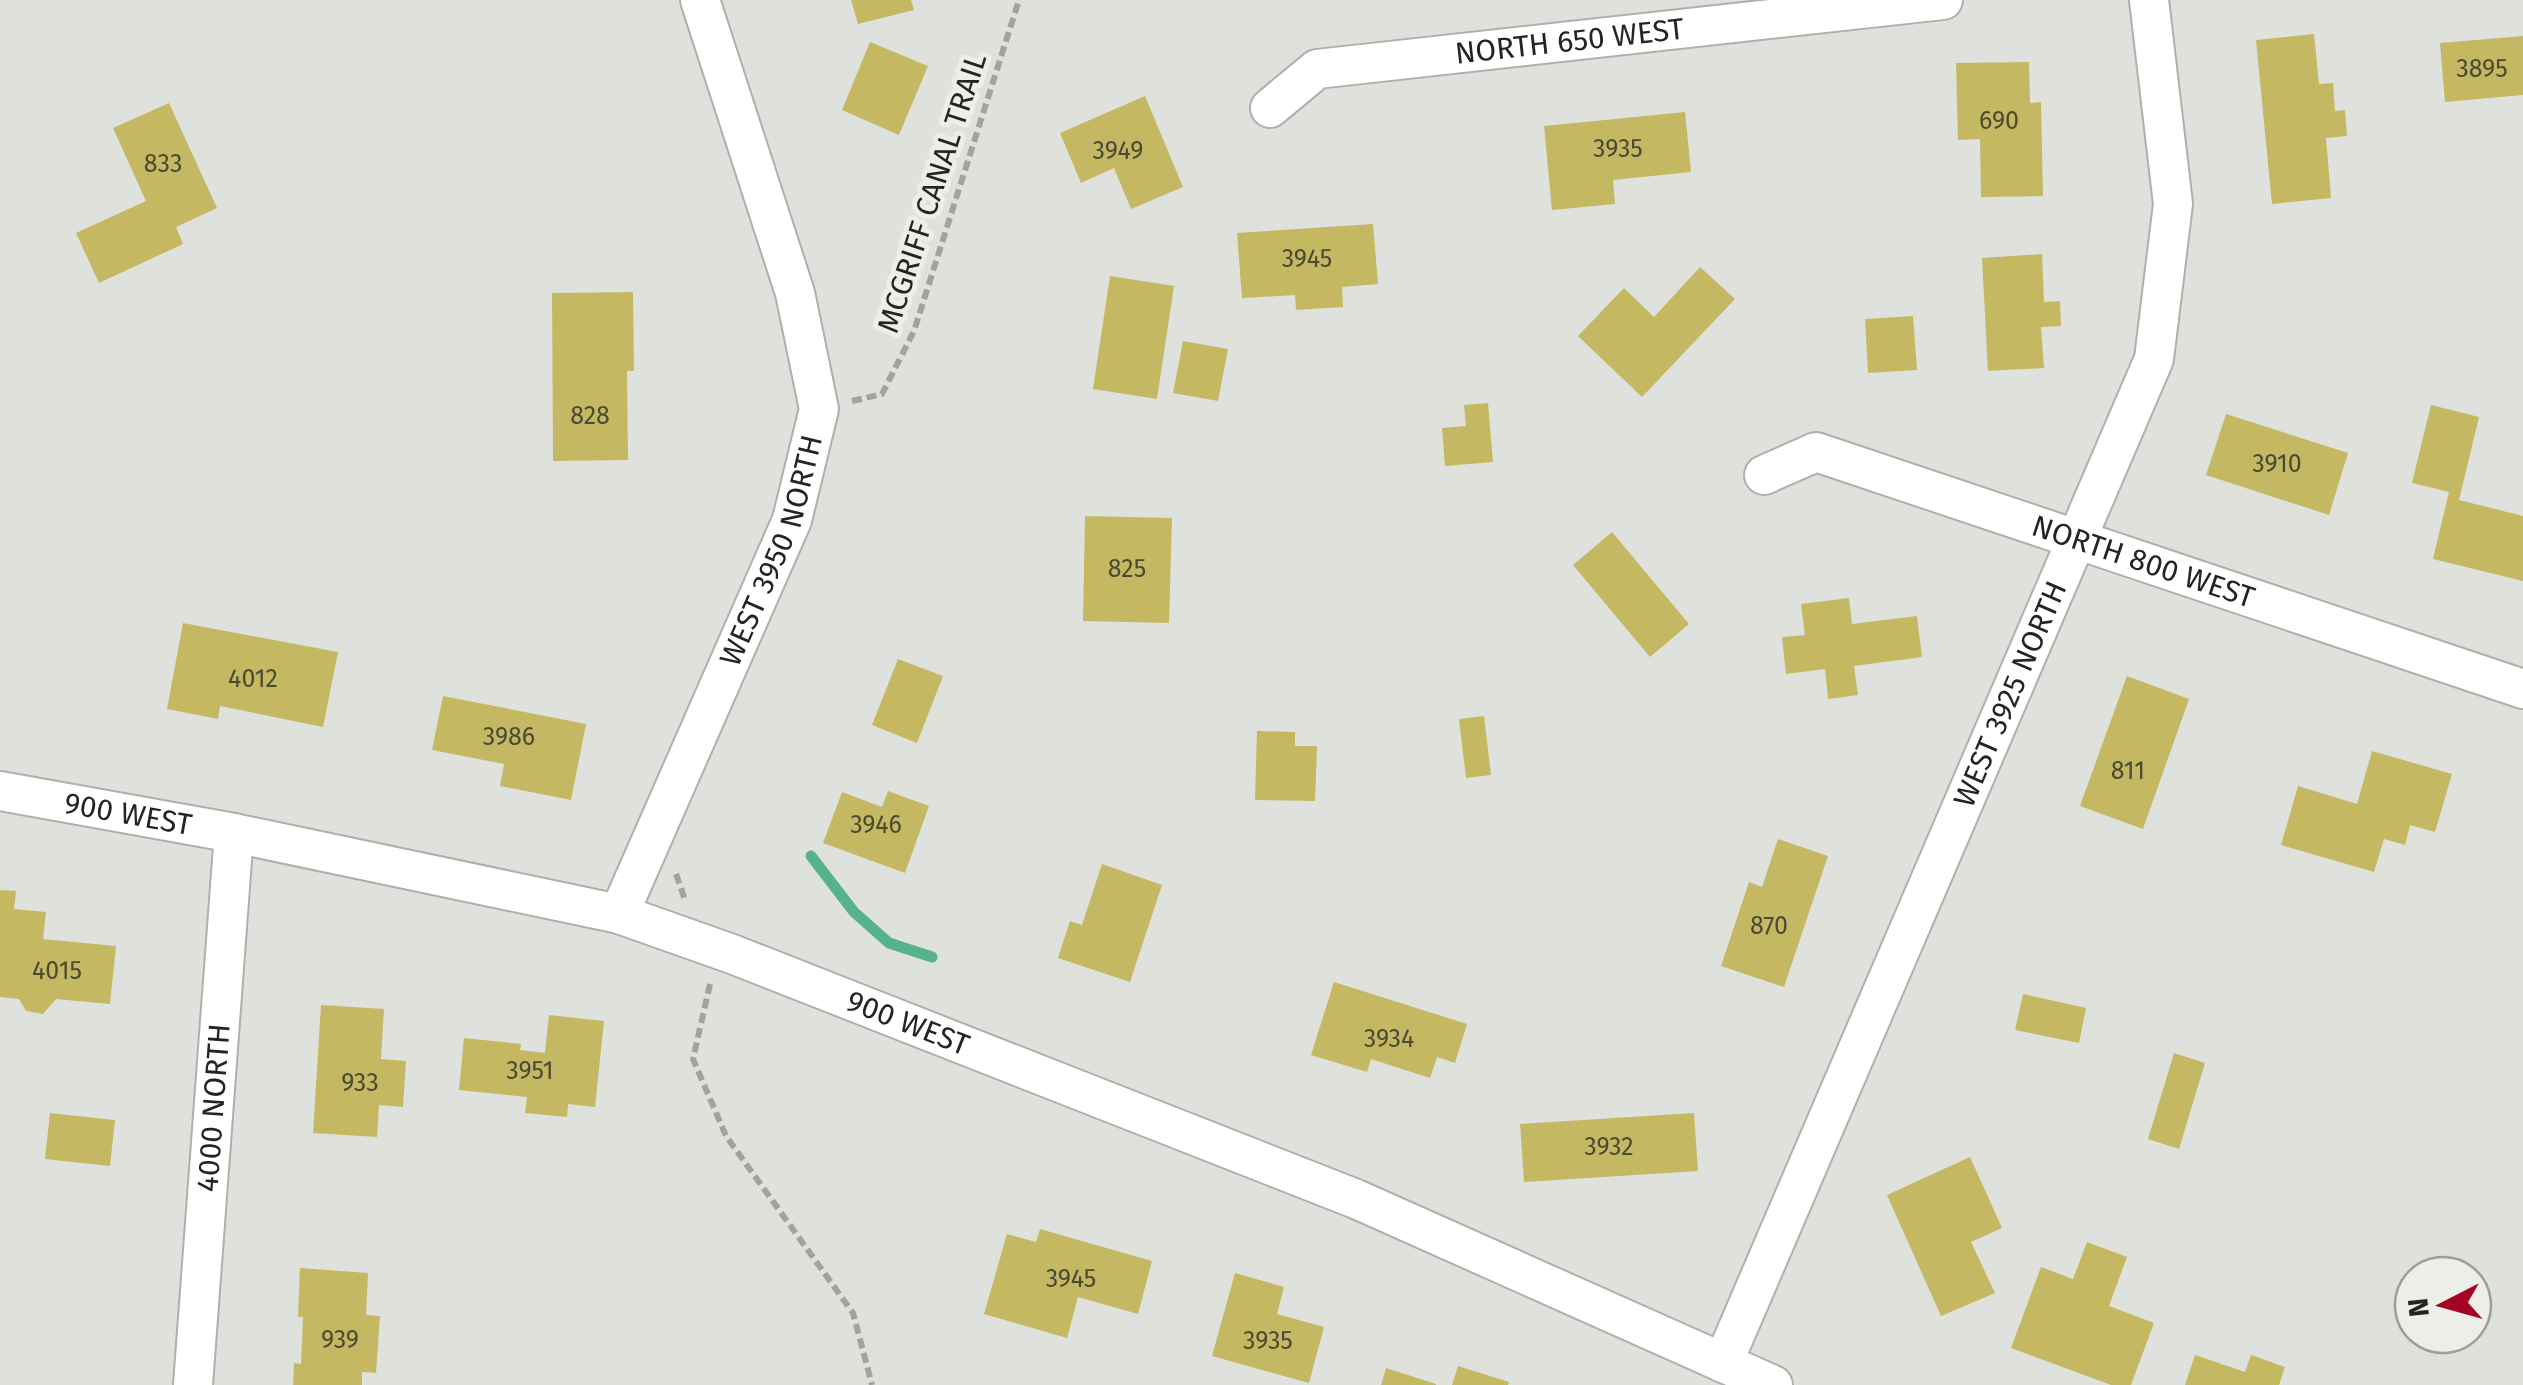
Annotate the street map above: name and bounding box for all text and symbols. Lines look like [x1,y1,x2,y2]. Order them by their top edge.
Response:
street label: NORTH 650 WEST [1453,11,1686,72]
street label: MCGRIFF CANAL TRAIL [870,49,994,337]
house number: 3895 [2456,54,2508,84]
house number: 690 [1979,106,2019,136]
house number: 3935 [1593,134,1643,164]
house number: 3949 [1093,136,1143,166]
house number: 833 [144,149,182,179]
house number: 3945 [1282,244,1332,274]
house number: 828 [570,401,610,431]
street label: WEST 3950 NORTH [712,431,830,672]
house number: 3910 [2252,449,2302,479]
street label: NORTH 800 WEST [2027,508,2260,616]
house number: 825 [1108,554,1146,584]
street label: WEST 3925 NORTH [1946,576,2074,812]
house number: 4012 [228,664,278,694]
house number: 3986 [483,722,535,752]
house number: 811 [2111,756,2145,786]
street label: 900 WEST [61,785,195,843]
house number: 3946 [850,810,902,840]
house number: 870 [1750,911,1788,941]
house number: 4015 [32,956,82,986]
street label: 900 WEST [841,983,975,1064]
street label: 4000 NORTH [189,1022,238,1193]
house number: 3934 [1364,1024,1414,1054]
house number: 3951 [506,1056,554,1086]
house number: 933 [341,1068,379,1098]
house number: 3932 [1584,1132,1634,1162]
north arrow [2393,1255,2493,1355]
house number: 3945 [1046,1264,1096,1294]
text: N [2401,1297,2436,1319]
house number: 939 [321,1325,359,1355]
house number: 3935 [1243,1326,1293,1356]

